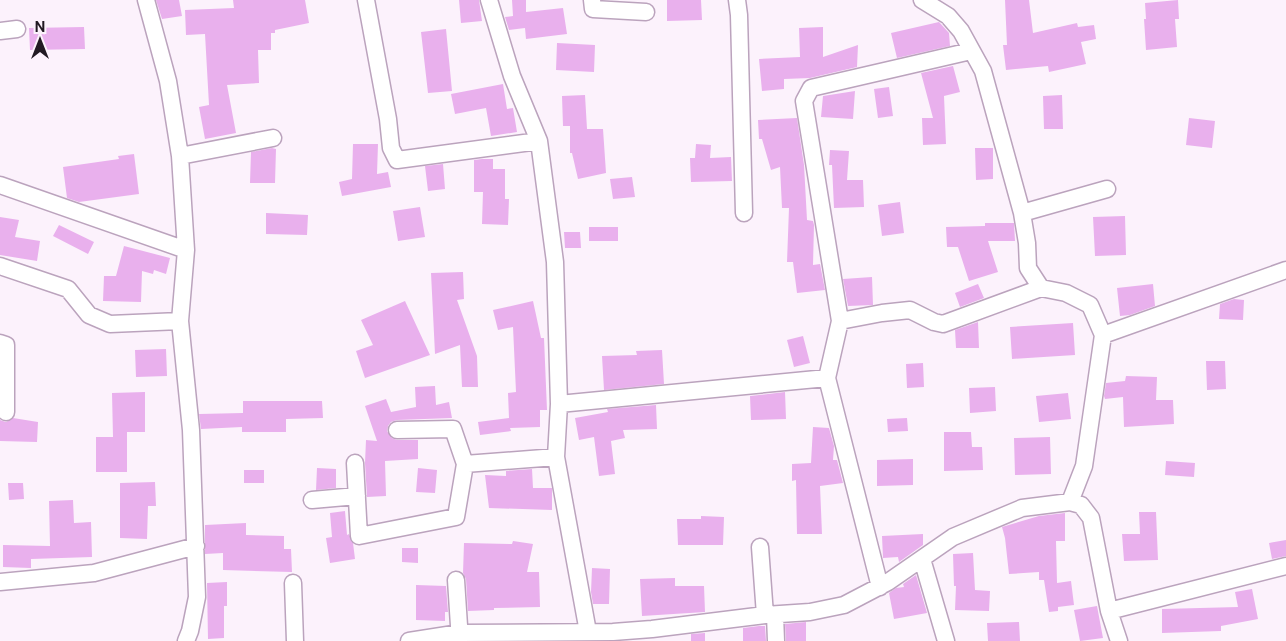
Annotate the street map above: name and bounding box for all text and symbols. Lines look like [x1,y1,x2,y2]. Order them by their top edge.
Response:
north arrow [15,15,65,65]
text: N [35,19,45,35]

